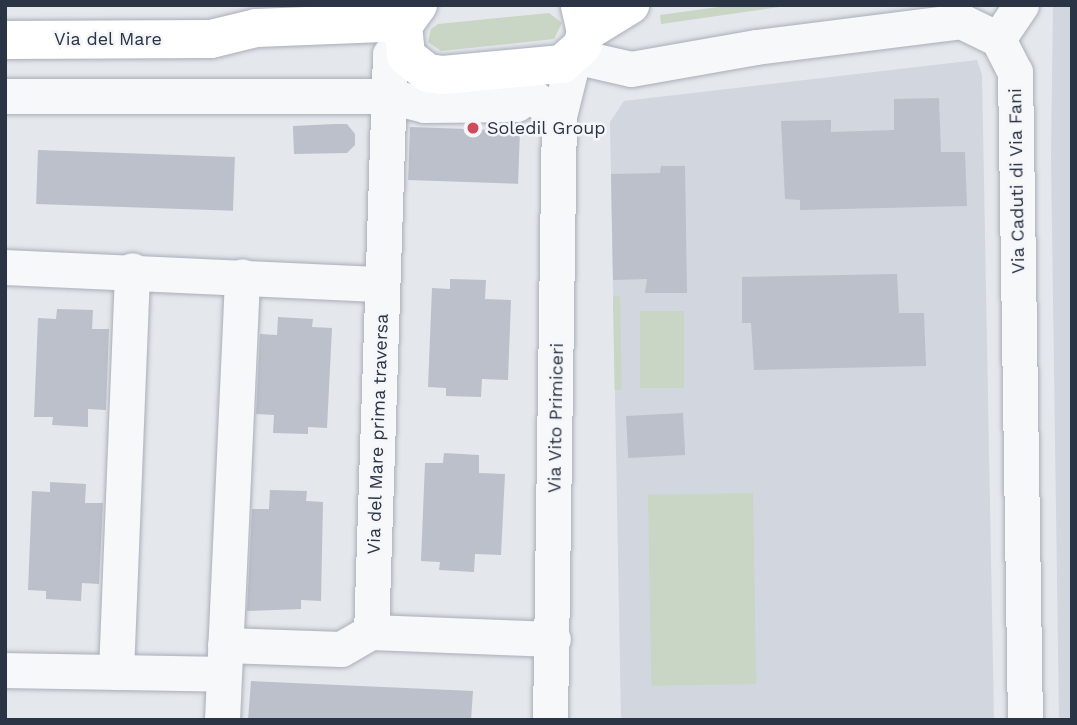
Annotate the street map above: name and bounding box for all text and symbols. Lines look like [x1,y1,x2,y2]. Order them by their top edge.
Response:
street label: Via del Mare [54,28,162,50]
street label: Via Caduti di Via Fani [1005,87,1029,275]
place label: Soledil Group [487,117,606,139]
marker: Soledil Group [465,120,481,136]
street label: Via del Mare prima traversa [363,312,393,556]
street label: Via Vito Primiceri [544,342,568,494]

